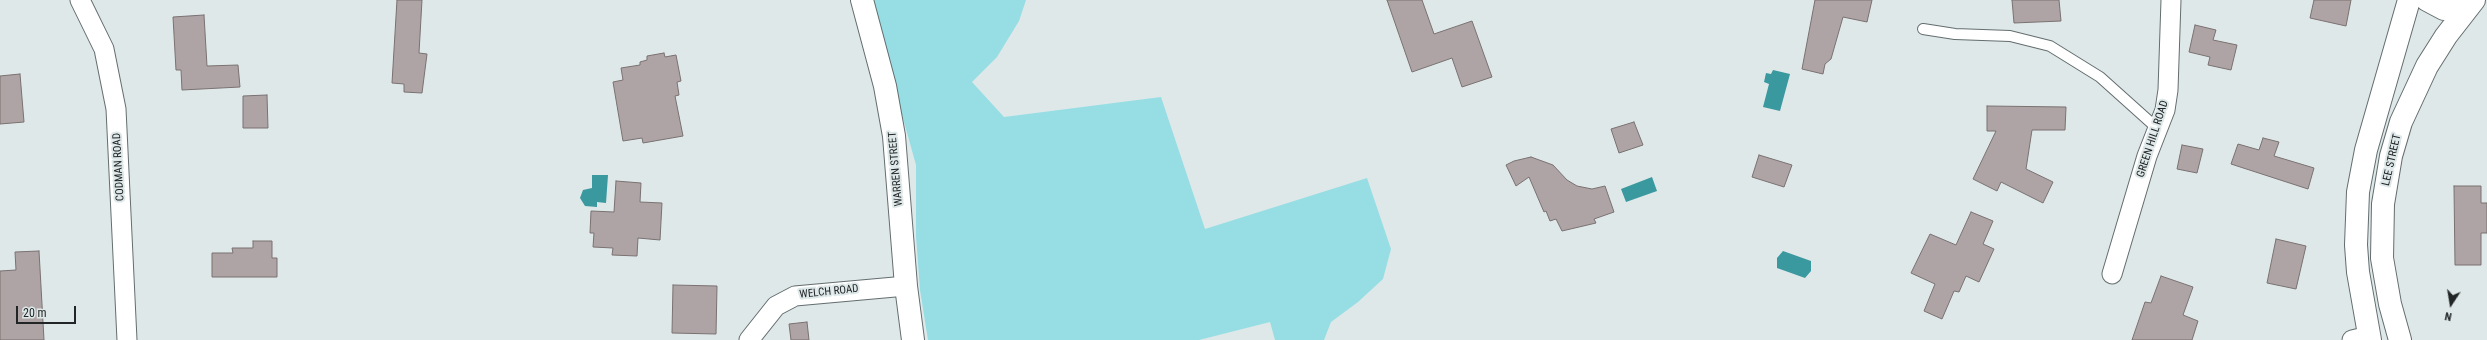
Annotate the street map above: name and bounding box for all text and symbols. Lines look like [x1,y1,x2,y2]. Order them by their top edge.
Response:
street label: GREEN HILL ROAD [2134,99,2172,179]
street label: WARREN STREET [886,131,906,207]
street label: CODMAN ROAD [111,133,127,201]
street label: LEE STREET [2380,133,2404,187]
street label: WELCH ROAD [799,282,859,302]
north arrow [2431,284,2471,324]
scale bar [18,298,78,324]
text: 20 m [23,306,47,320]
text: N [2444,309,2453,323]

